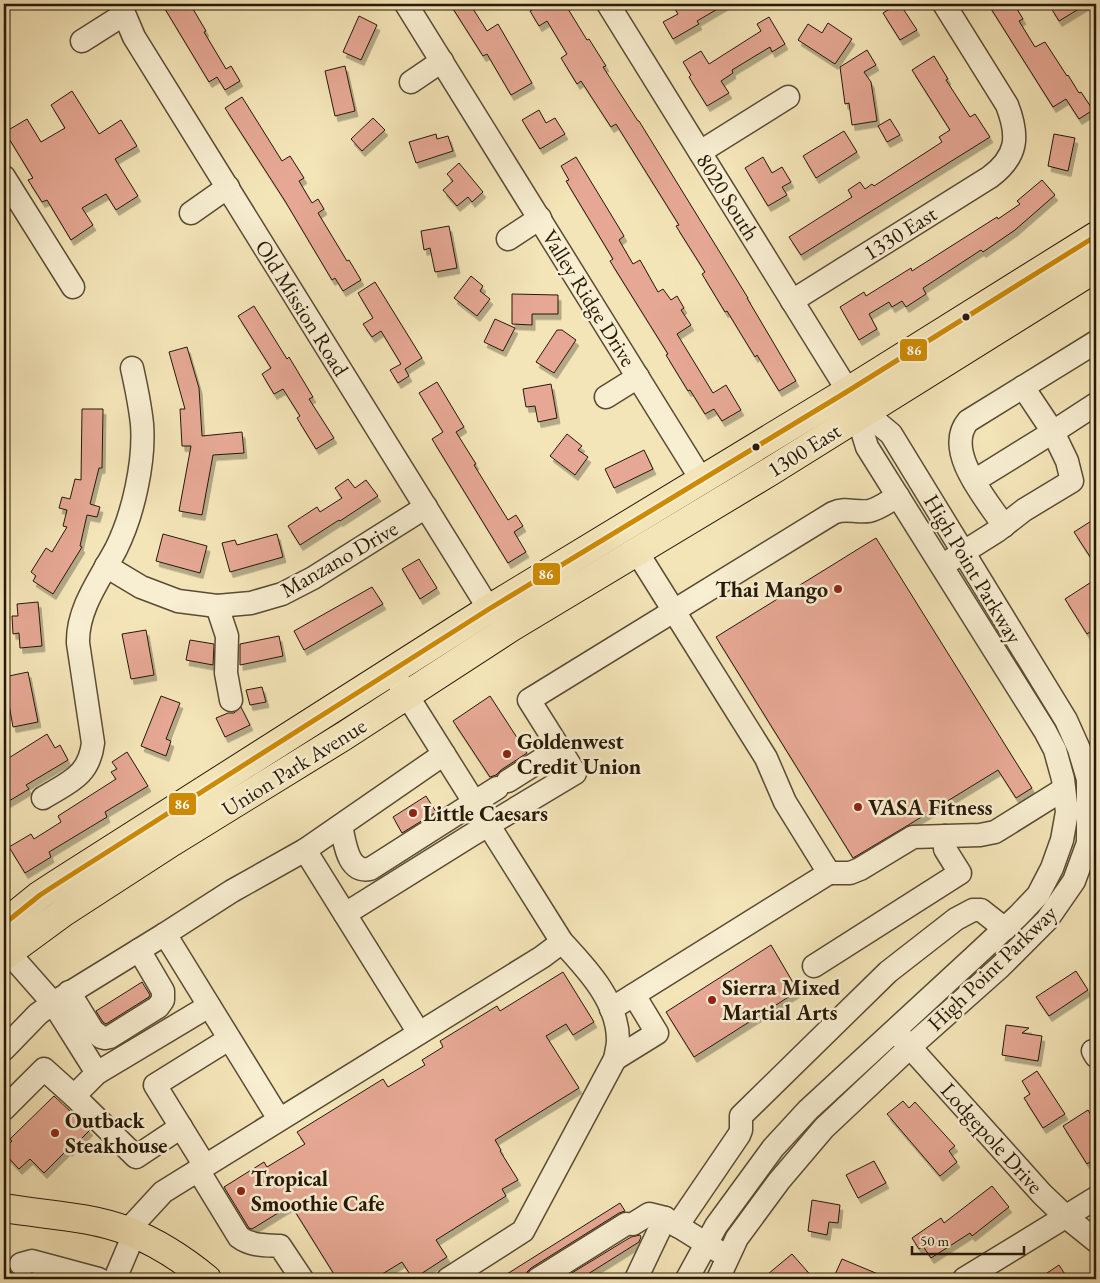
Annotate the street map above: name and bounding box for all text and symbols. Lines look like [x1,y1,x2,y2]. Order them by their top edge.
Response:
street label: 8020 South [690,148,766,246]
street label: 1330 East [858,199,942,267]
street label: Valley Ridge Drive [535,224,643,372]
street label: Old Mission Road [249,234,356,382]
unlabelled marker [961,312,971,322]
line badge: 86 [899,338,928,362]
text: 86 [907,341,922,359]
street label: 1300 East [762,416,846,484]
unlabelled marker [751,442,761,452]
street label: High Point Parkway [917,489,1029,649]
street label: Manzano Drive [275,514,403,604]
line badge: 86 [532,562,561,586]
text: 86 [539,565,554,583]
place label: Thai Mango [715,575,828,604]
marker: Thai Mango [832,583,844,595]
street label: Union Park Avenue [216,711,372,823]
place label: Goldenwest Credit Union [517,727,642,781]
marker: Goldenwest Credit Union [501,748,513,760]
line badge: 86 [168,792,197,816]
place label: VASA Fitness [868,793,993,822]
text: 86 [175,795,190,813]
place label: Little Caesars [423,799,548,828]
marker: VASA Fitness [852,801,864,813]
marker: Little Caesars [407,807,419,819]
street label: High Point Parkway [921,899,1063,1037]
place label: Sierra Mixed Martial Arts [722,973,840,1027]
marker: Sierra Mixed Martial Arts [706,994,718,1006]
street label: Lodgepole Drive [934,1076,1050,1200]
place label: Outback Steakhouse [65,1106,168,1160]
marker: Outback Steakhouse [49,1127,61,1139]
place label: Tropical Smoothie Cafe [251,1164,385,1218]
marker: Tropical Smoothie Cafe [235,1185,247,1197]
scale bar [912,1223,1025,1255]
text: 50 m [920,1231,949,1250]

